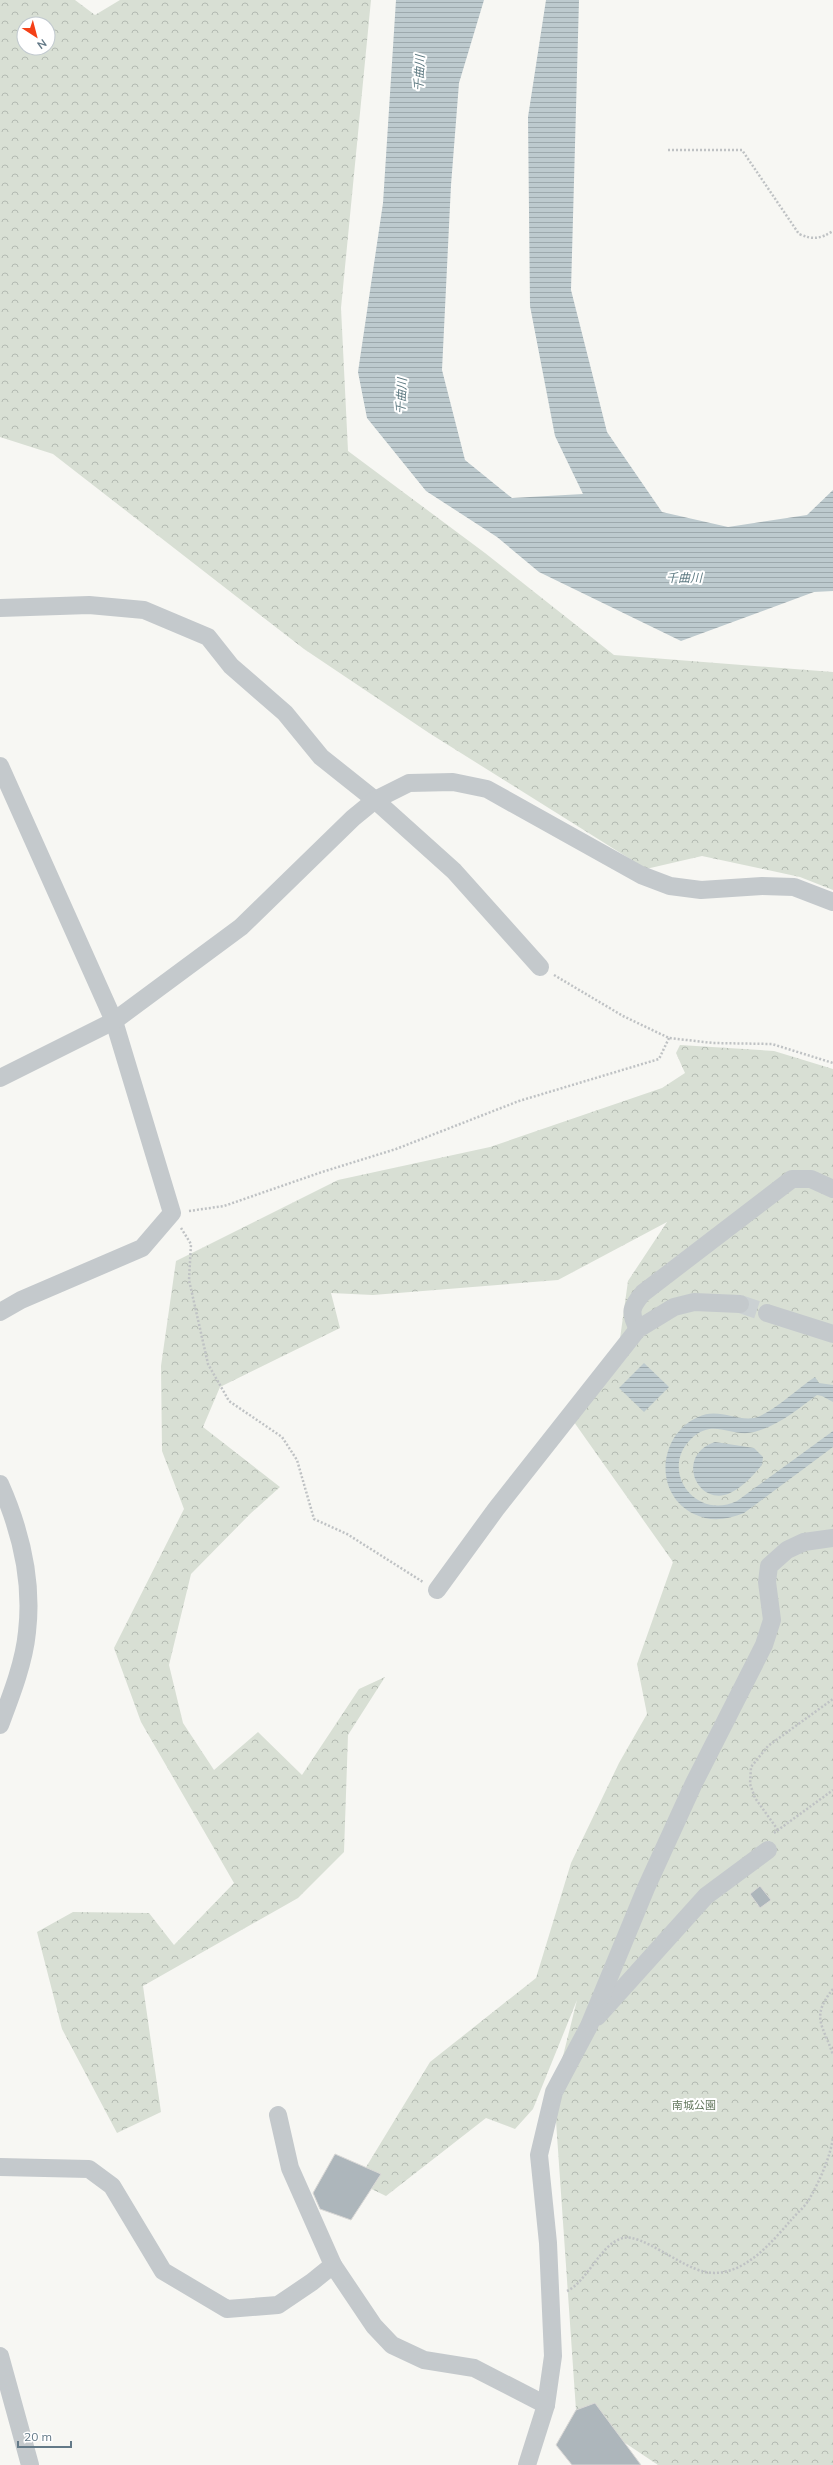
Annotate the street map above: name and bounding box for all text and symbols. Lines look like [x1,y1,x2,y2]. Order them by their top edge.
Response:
north arrow [16,16,56,56]
text: N [34,36,49,52]
water label: 千曲川 [411,53,428,91]
water label: 千曲川 [393,376,410,414]
water label: 千曲川 [666,570,704,585]
park label: 南城公園 [672,2098,716,2112]
scale bar [18,2423,71,2449]
text: 20 m [24,2429,52,2444]

